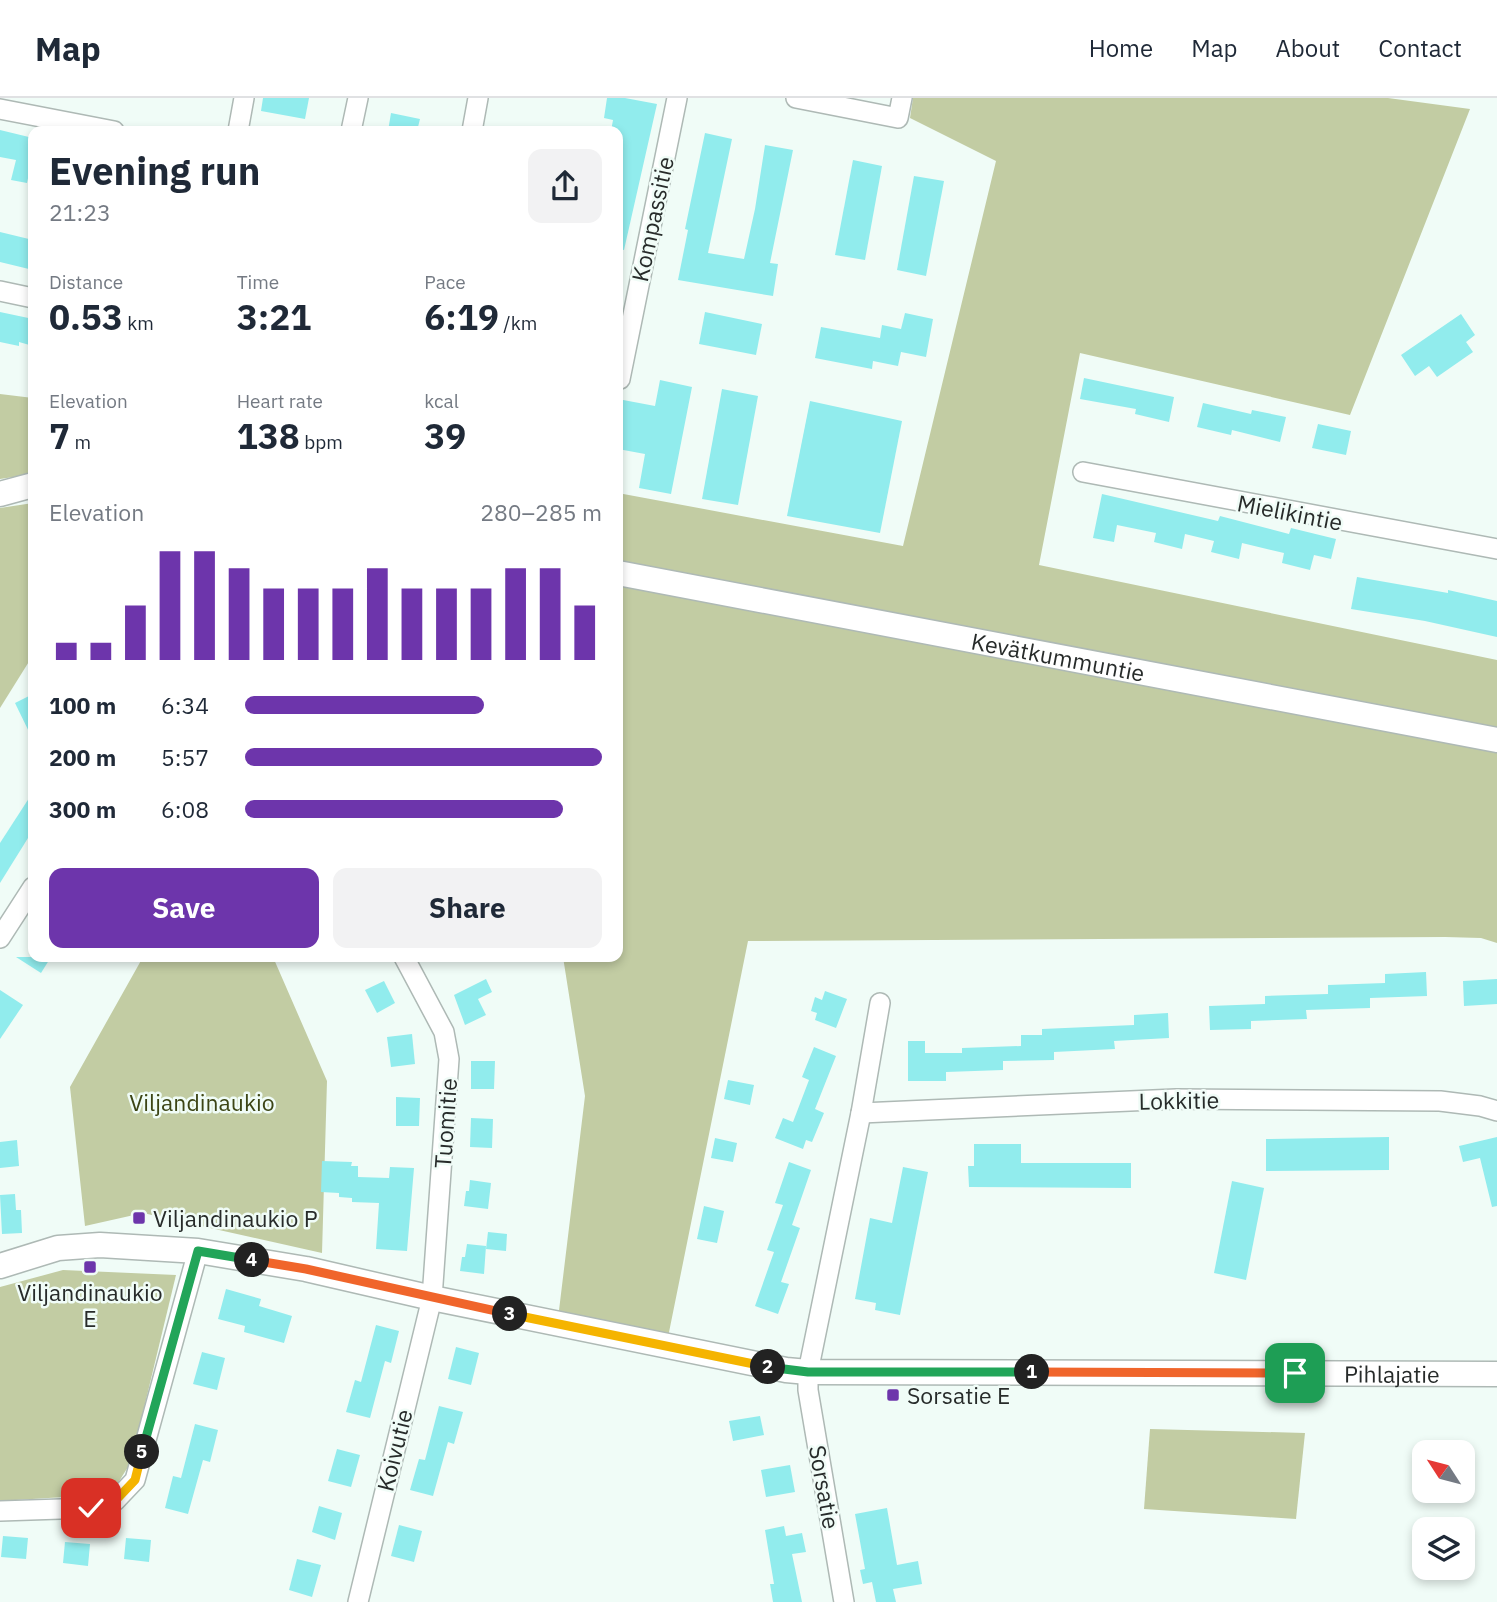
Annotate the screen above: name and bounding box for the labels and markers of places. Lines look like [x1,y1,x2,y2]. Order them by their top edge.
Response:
place label: Viljandinaukio P [153,1203,318,1233]
marker: Viljandinaukio P [131,1210,147,1226]
pin: 4 [234,1242,270,1278]
marker: Viljandinaukio E [82,1259,98,1275]
place label: Viljandinaukio E [17,1277,163,1333]
pin: 3 [492,1296,528,1332]
pin [1265,1343,1325,1403]
pin: 2 [750,1350,786,1384]
pin: 1 [1014,1354,1050,1390]
place label: Sorsatie E [907,1380,1010,1410]
marker: Sorsatie E [885,1387,901,1403]
pin: 5 [124,1434,160,1470]
pin [61,1478,121,1538]

